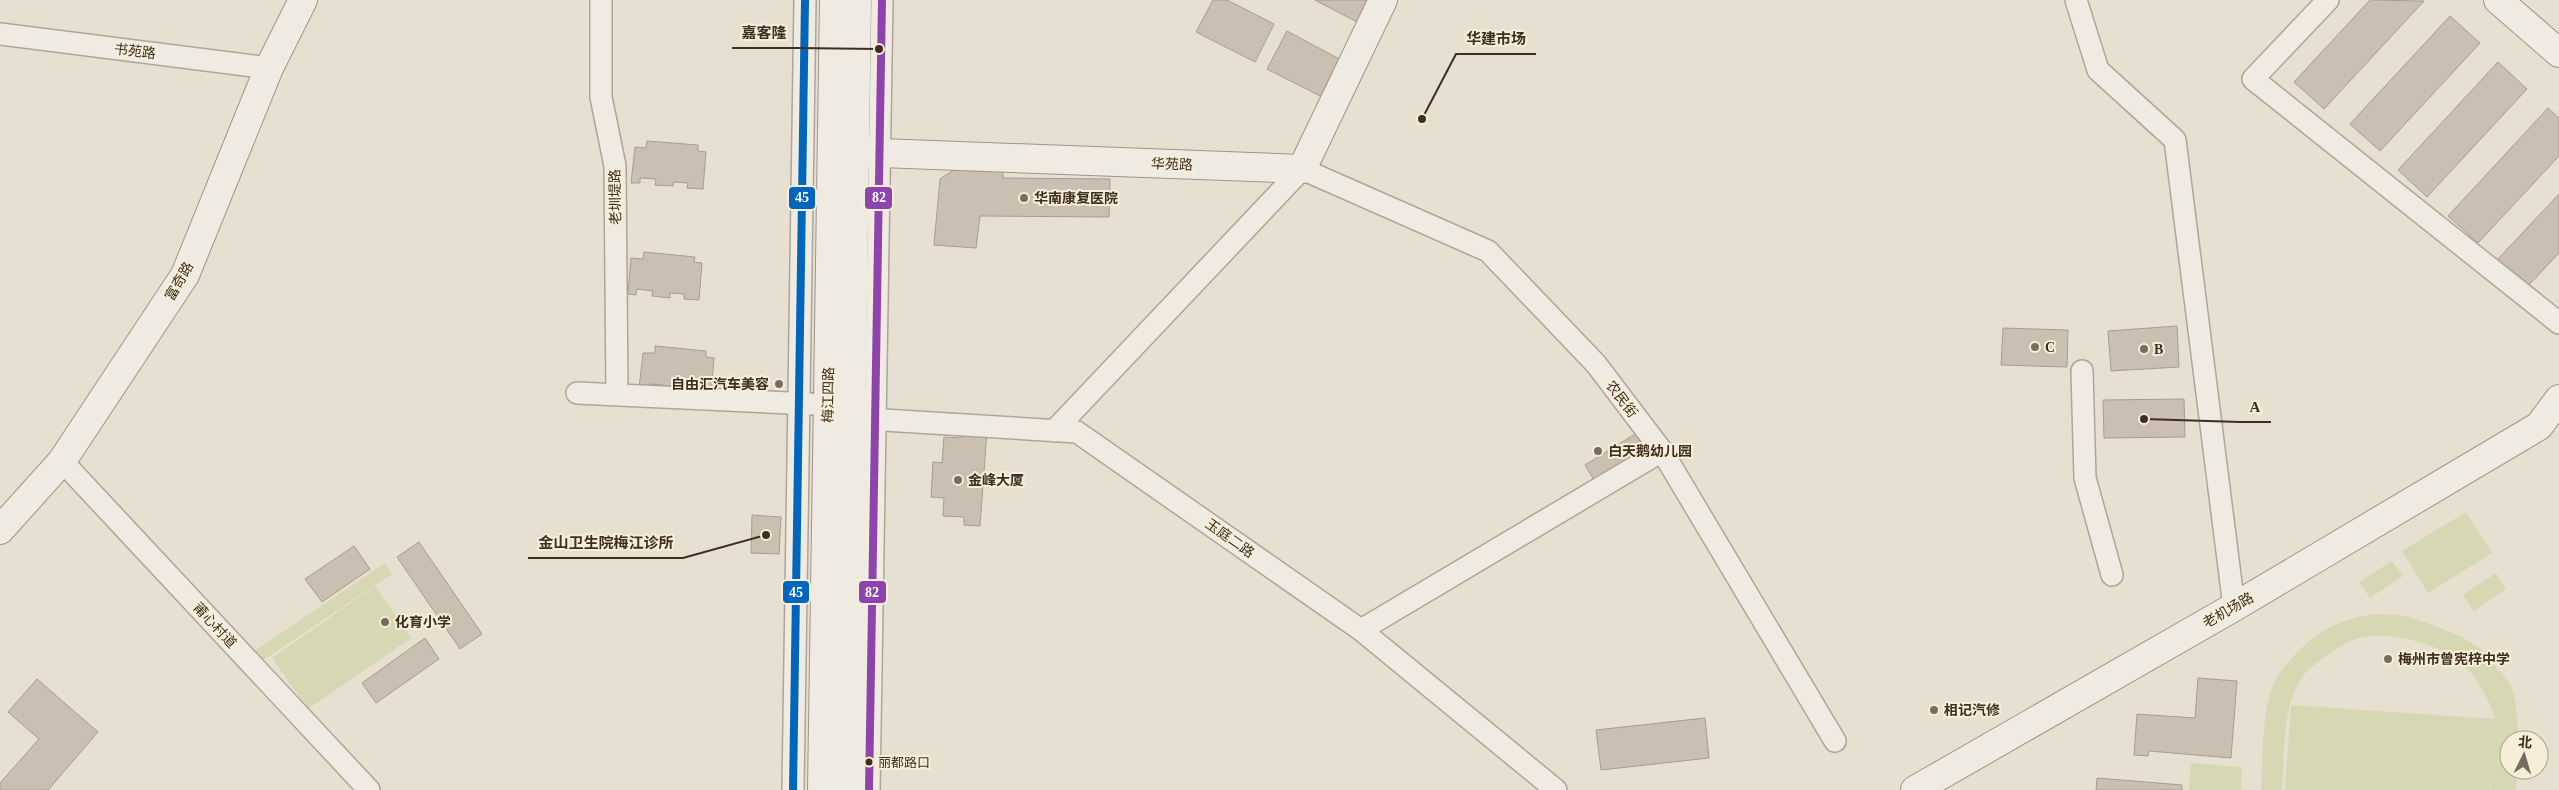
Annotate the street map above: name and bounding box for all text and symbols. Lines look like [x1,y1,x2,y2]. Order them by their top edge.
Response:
callout: 嘉客隆 [732,18,797,48]
callout: 华建市场 [1456,24,1536,54]
text: 嘉客隆 [741,25,787,41]
text: 华建市场 [1466,30,1526,47]
street label: 书苑路 [113,41,157,61]
street label: 华苑路 [1151,155,1193,173]
street label: 老圳堤路 [608,169,623,225]
line badge: 45 [788,186,816,210]
line badge: 82 [864,186,893,210]
text: 45 [795,190,809,205]
text: 82 [872,190,886,205]
place label: 华南康复医院 [1034,190,1118,206]
marker: 华南康复医院 [1018,192,1030,204]
street label: 富奇路 [162,259,196,303]
place label: C [2045,340,2055,355]
marker: C [2029,341,2041,353]
place label: B [2154,342,2163,357]
marker: B [2138,343,2150,355]
street label: 梅江四路 [821,367,836,423]
place label: 自由汇汽车美容 [671,376,769,392]
marker: 自由汇汽车美容 [773,378,785,390]
street label: 农民街 [1603,378,1640,421]
callout: A [2240,392,2271,422]
text: A [2250,399,2261,415]
place label: 白天鹅幼儿园 [1608,443,1692,459]
marker: 白天鹅幼儿园 [1592,445,1604,457]
place label: 金峰大厦 [968,472,1024,488]
marker: 金峰大厦 [952,474,964,486]
street label: 玉庭二路 [1202,515,1258,561]
callout: 金山卫生院梅江诊所 [528,528,683,558]
text: 金山卫生院梅江诊所 [538,534,674,551]
line badge: 45 [782,580,810,604]
line badge: 82 [858,580,887,604]
text: 45 [789,585,803,600]
text: 82 [865,585,879,600]
street label: 老机场路 [2200,590,2256,631]
street label: 莆心村道 [190,599,240,651]
place label: 化育小学 [395,614,451,630]
marker: 化育小学 [379,616,391,628]
place label: 梅州市曾宪梓中学 [2398,651,2510,667]
marker: 梅州市曾宪梓中学 [2382,653,2394,665]
place label: 相记汽修 [1944,703,2000,718]
marker: 相记汽修 [1928,704,1940,716]
north arrow [2499,730,2549,780]
text: 北 [2517,734,2533,751]
place label: 丽都路口 [878,755,930,770]
marker: 丽都路口 [864,757,874,767]

